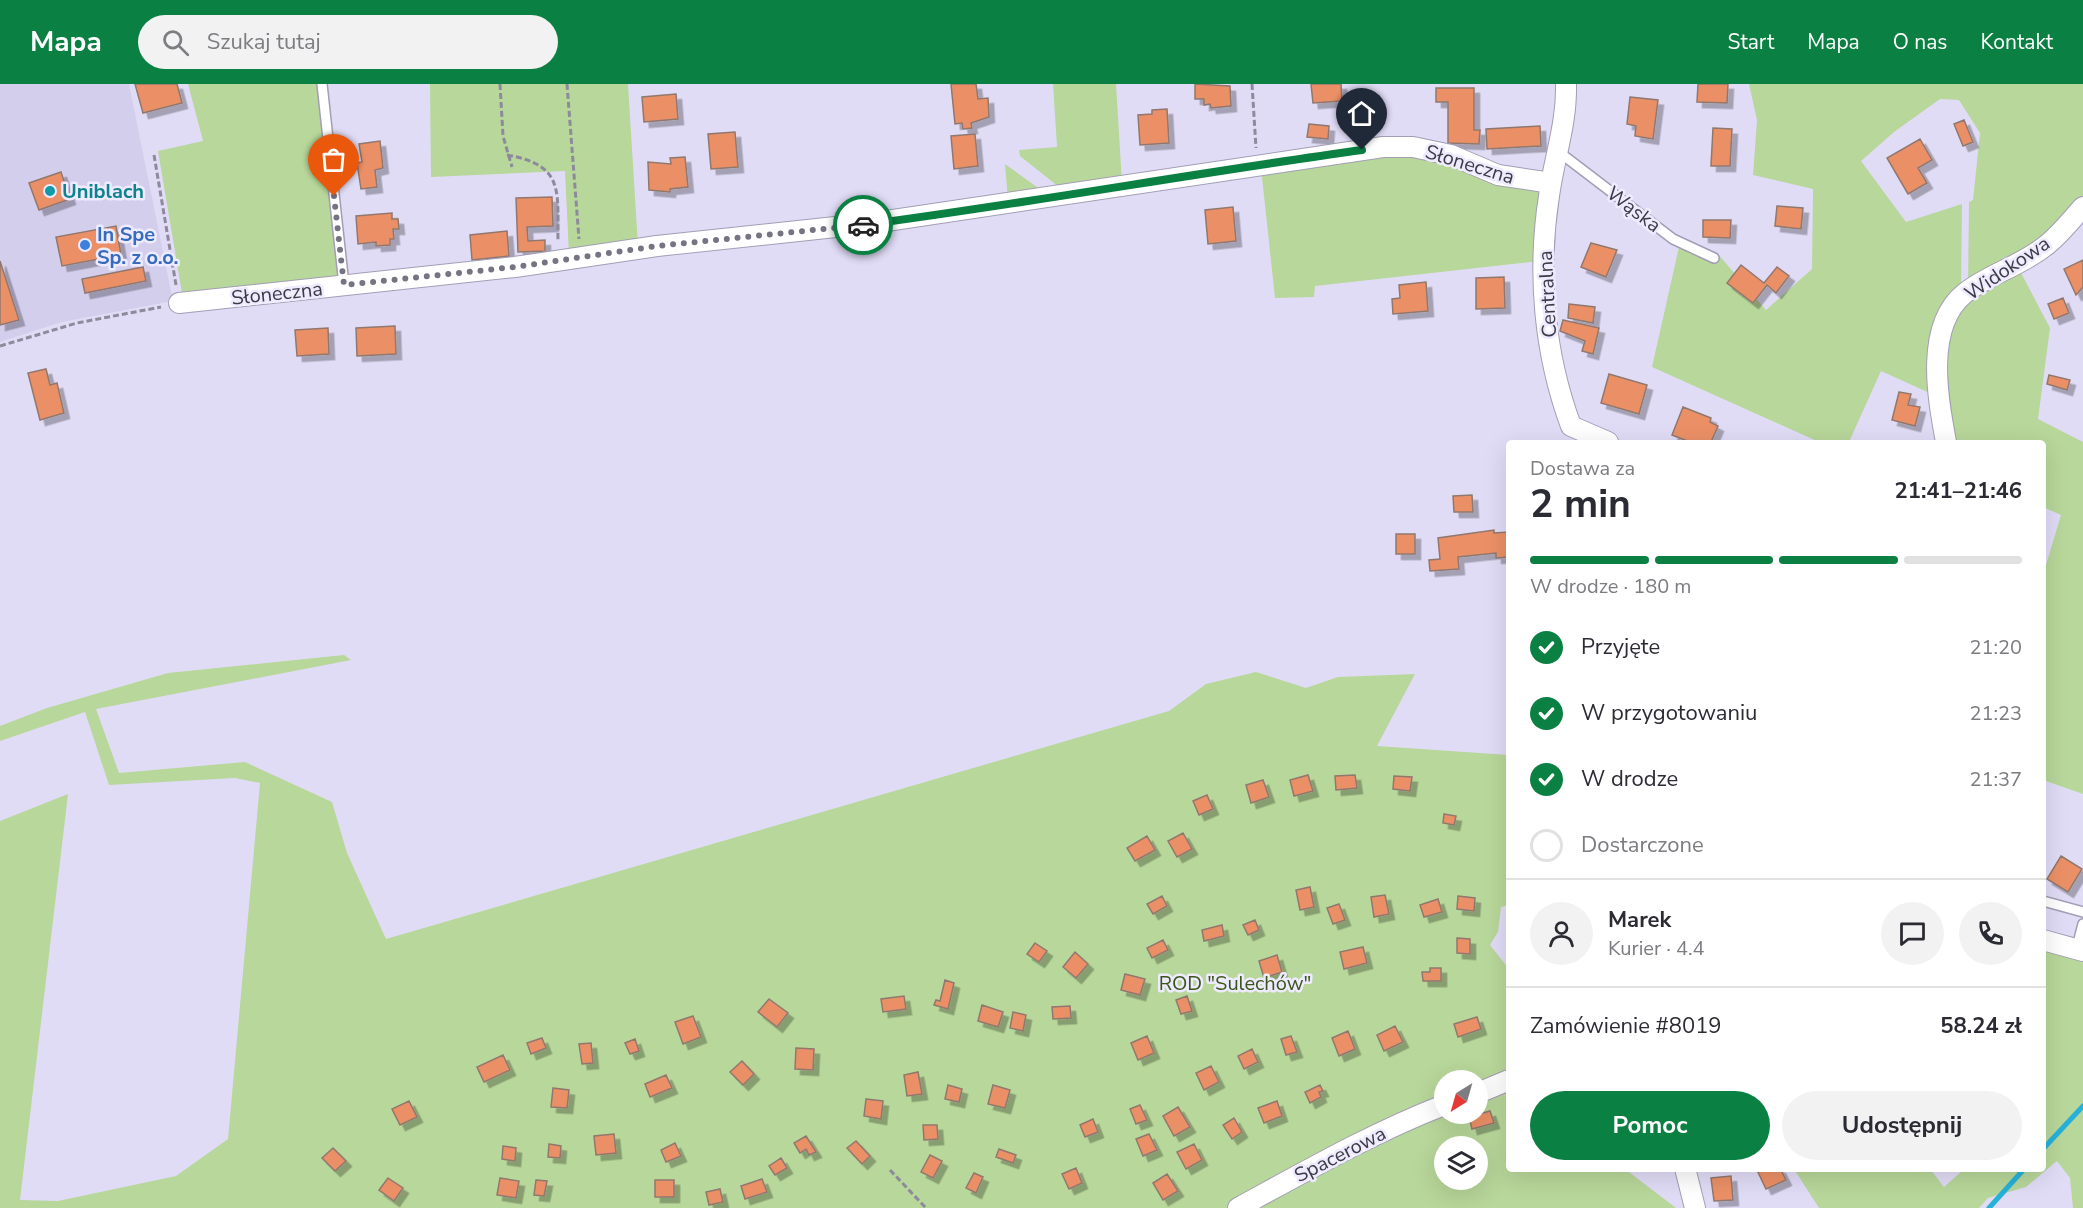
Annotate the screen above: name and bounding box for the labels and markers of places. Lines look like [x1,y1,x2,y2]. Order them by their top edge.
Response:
pin [1336,88,1387,150]
pin [308,134,359,196]
place label: Uniblach [62,178,144,205]
marker: Uniblach [43,184,57,198]
place label: In Spe Sp. z o.o. [97,221,178,271]
marker: In Spe Sp. z o.o. [78,238,92,252]

